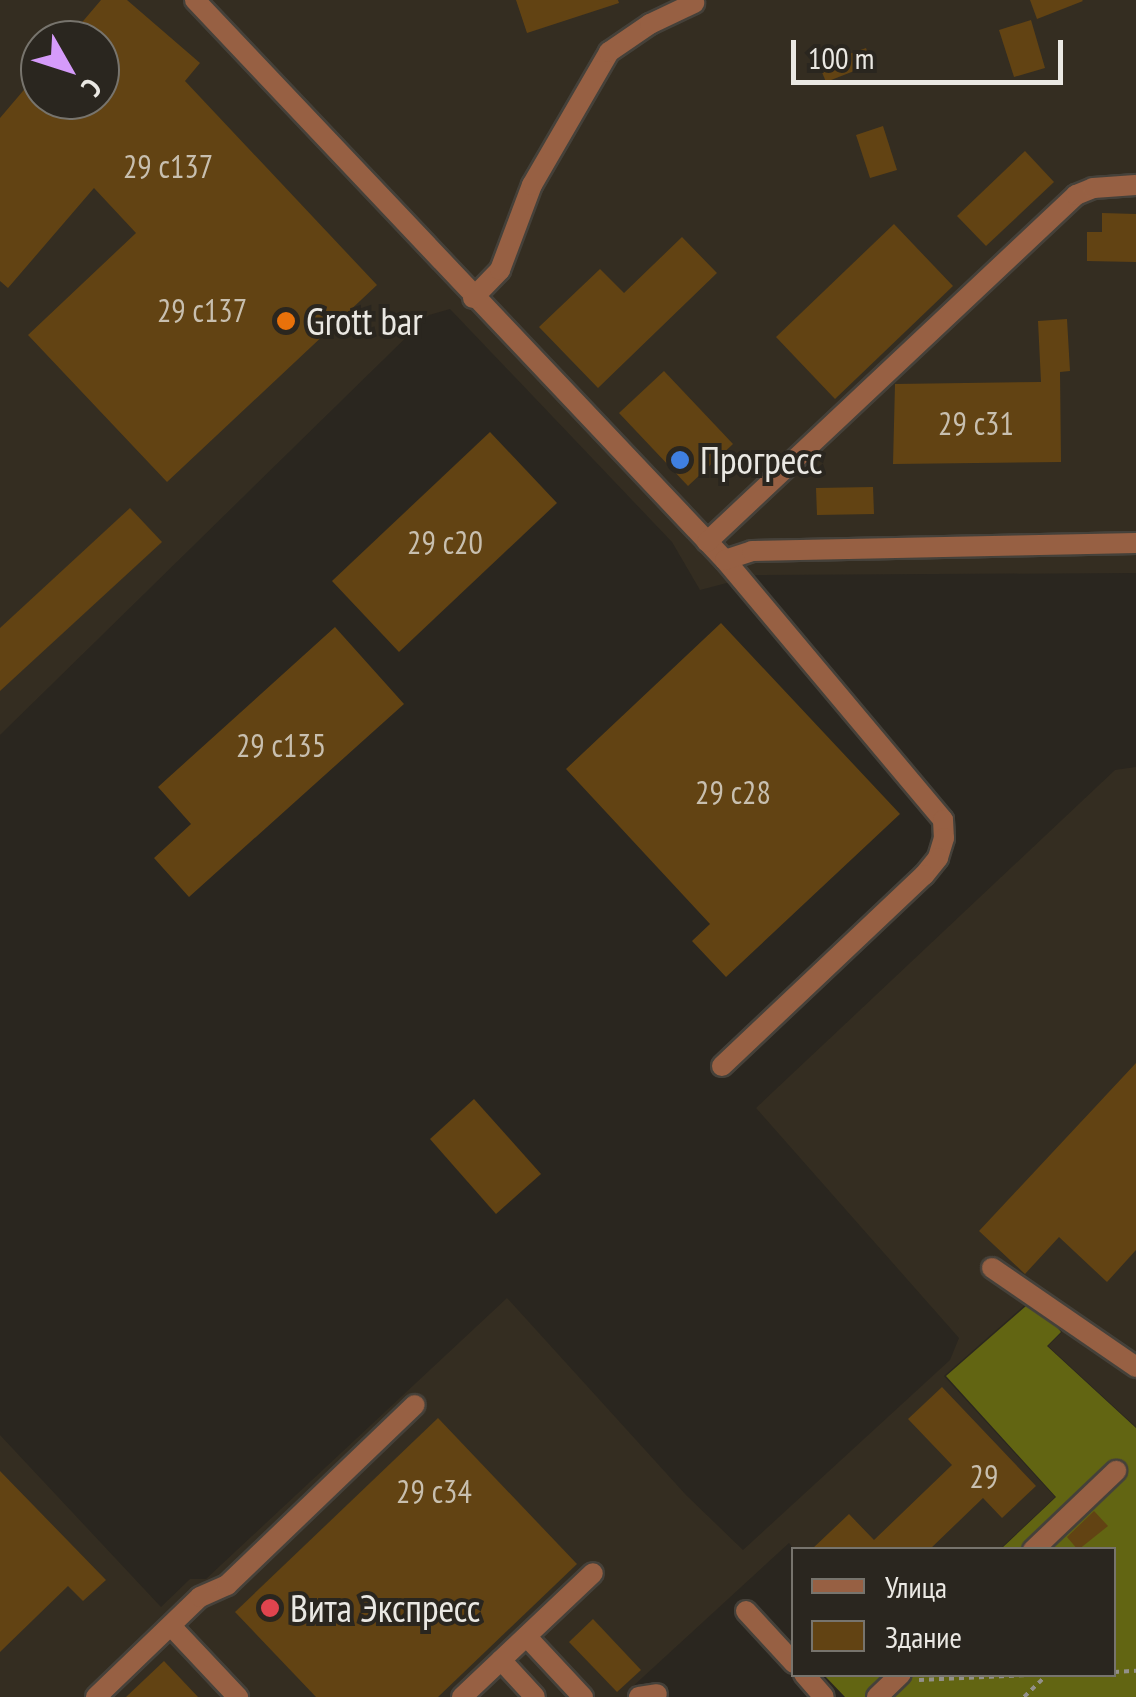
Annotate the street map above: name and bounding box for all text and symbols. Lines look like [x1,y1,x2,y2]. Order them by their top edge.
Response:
north arrow [20,20,120,120]
scale bar [796,20,1068,82]
text: 100 m [808,38,874,77]
text: С [74,71,111,105]
house number: 29 с137 [123,147,213,185]
house number: 29 с137 [157,291,247,329]
place label: Grott bar [306,298,423,344]
marker: Grott bar [275,310,297,332]
house number: 29 с31 [938,404,1014,442]
place label: Прогресс [700,437,823,483]
marker: Прогресс [669,449,691,471]
house number: 29 с20 [407,523,483,561]
house number: 29 с135 [236,726,326,764]
house number: 29 с28 [695,773,771,811]
house number: 29 [970,1457,998,1495]
house number: 29 с34 [396,1472,472,1510]
legend [791,1547,1116,1677]
text: Улица [885,1567,947,1606]
place label: Вита Экспресс [290,1585,480,1631]
marker: Вита Экспресс [259,1597,281,1619]
text: Здание [885,1617,962,1656]

